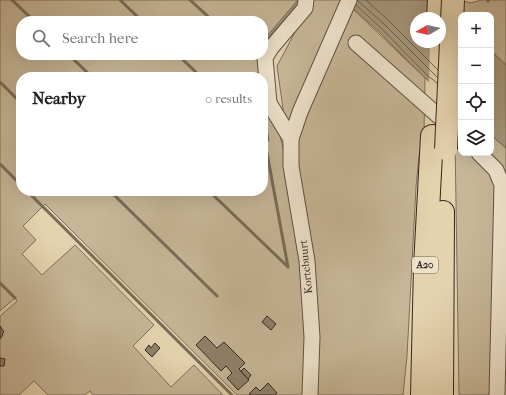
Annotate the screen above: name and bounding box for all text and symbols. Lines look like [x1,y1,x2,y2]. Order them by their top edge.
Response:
north arrow [410,12,446,48]
map controls [458,12,494,156]
button: + [458,12,494,48]
search box [16,16,268,60]
icon: search [30,27,52,49]
text: Search here [62,29,138,47]
button: − [458,48,494,84]
button: locate [458,84,494,120]
text: Nearby [32,88,86,108]
text: 0 results [205,91,252,106]
button: layers [458,120,494,156]
street label: Kortebuurt [297,239,315,295]
road number: A20 [412,257,438,273]

